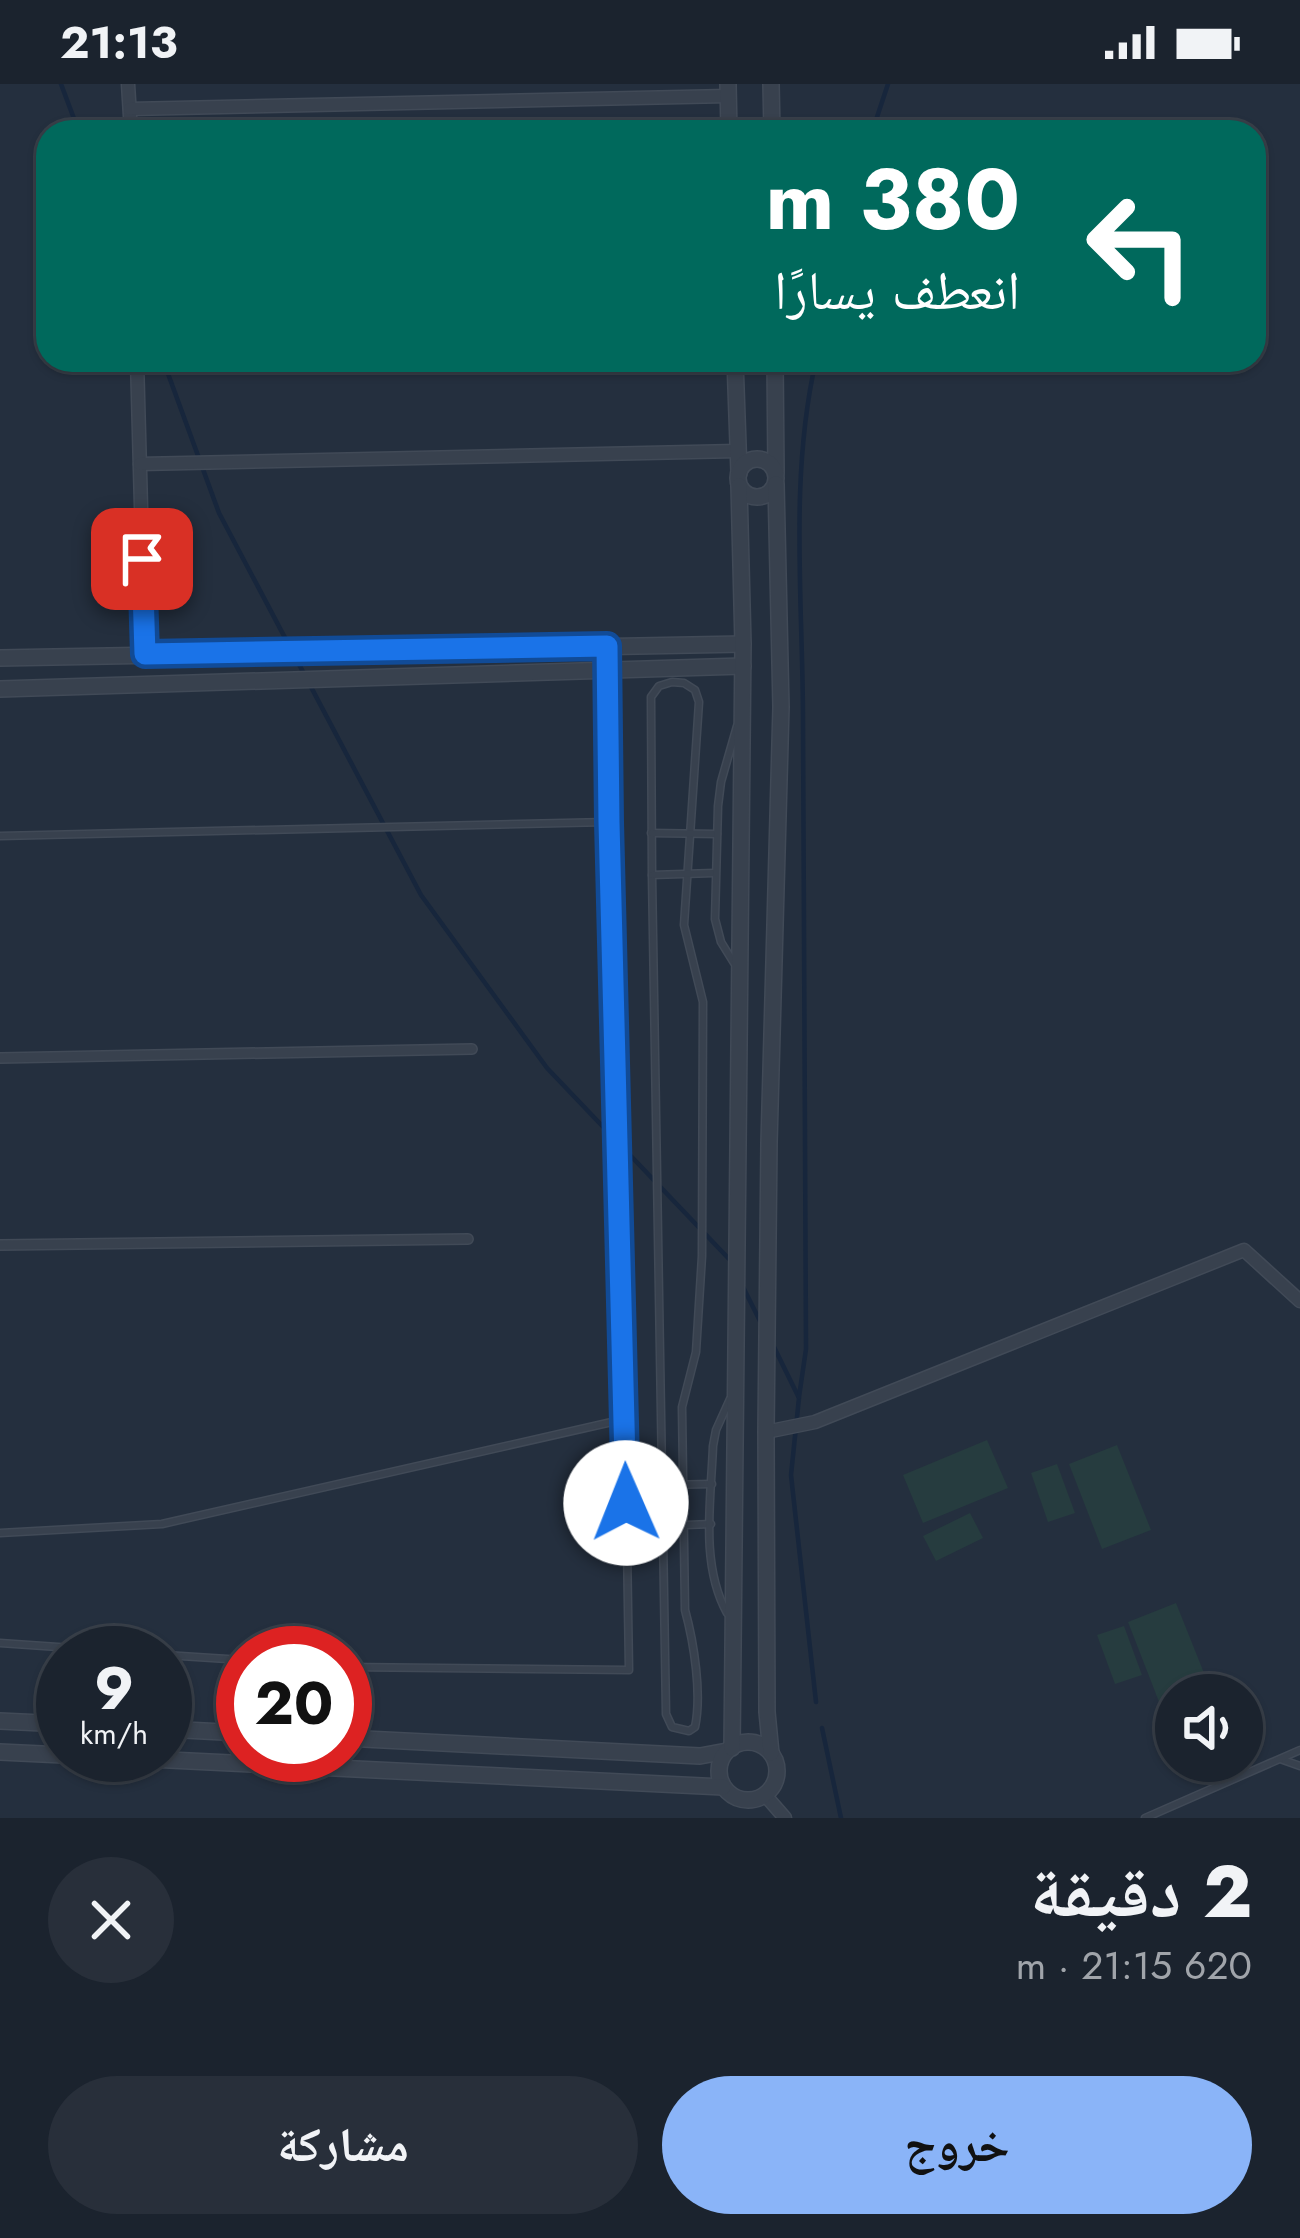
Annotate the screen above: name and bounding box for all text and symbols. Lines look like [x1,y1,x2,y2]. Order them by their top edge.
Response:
text: 21:13 [60,10,178,75]
text: 380 m [765,139,1020,261]
icon: left [1062,168,1218,324]
text: انعطف يسارًا [774,251,1020,329]
pin [91,508,193,610]
icon: arrive [109,526,175,592]
position arrow [563,1440,689,1566]
speed limit sign: 20 [216,1626,372,1782]
text: 9 [94,1645,134,1732]
map controls [1155,1674,1263,1782]
button: sound [1155,1674,1263,1782]
text: km/h [80,1712,148,1755]
text: 2 دقيقة [1030,1840,1252,1944]
button: close [48,1857,174,1983]
text: 620 m · 21:15 [1016,1937,1252,1994]
button: مشاركة [48,2076,638,2214]
button: خروج [662,2076,1252,2214]

